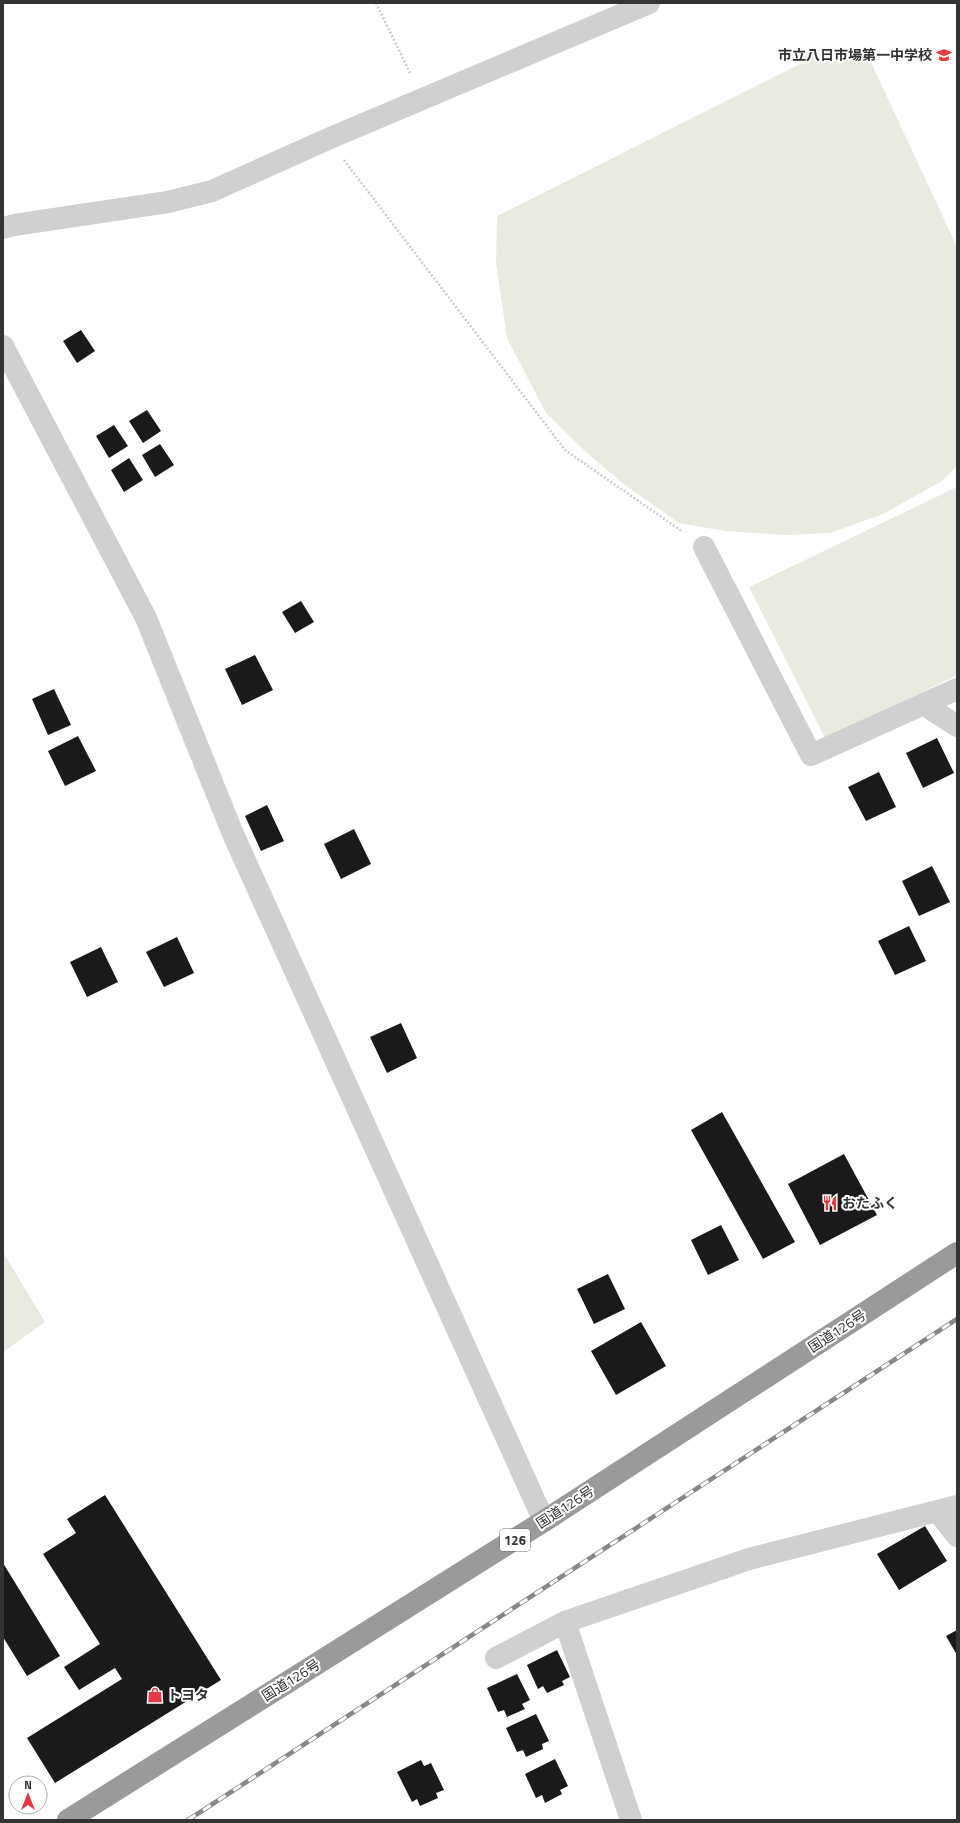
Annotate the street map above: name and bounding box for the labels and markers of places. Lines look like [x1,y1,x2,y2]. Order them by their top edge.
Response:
place label: 市立八日市場第一中学校 [778,44,932,65]
school or university icon: 市立八日市場第一中学校 [935,46,953,64]
place label: おたふく [842,1192,898,1213]
restaurant icon: おたふく [821,1194,839,1212]
place label: トヨタ [167,1684,209,1705]
shop icon: トヨタ [146,1686,164,1704]

